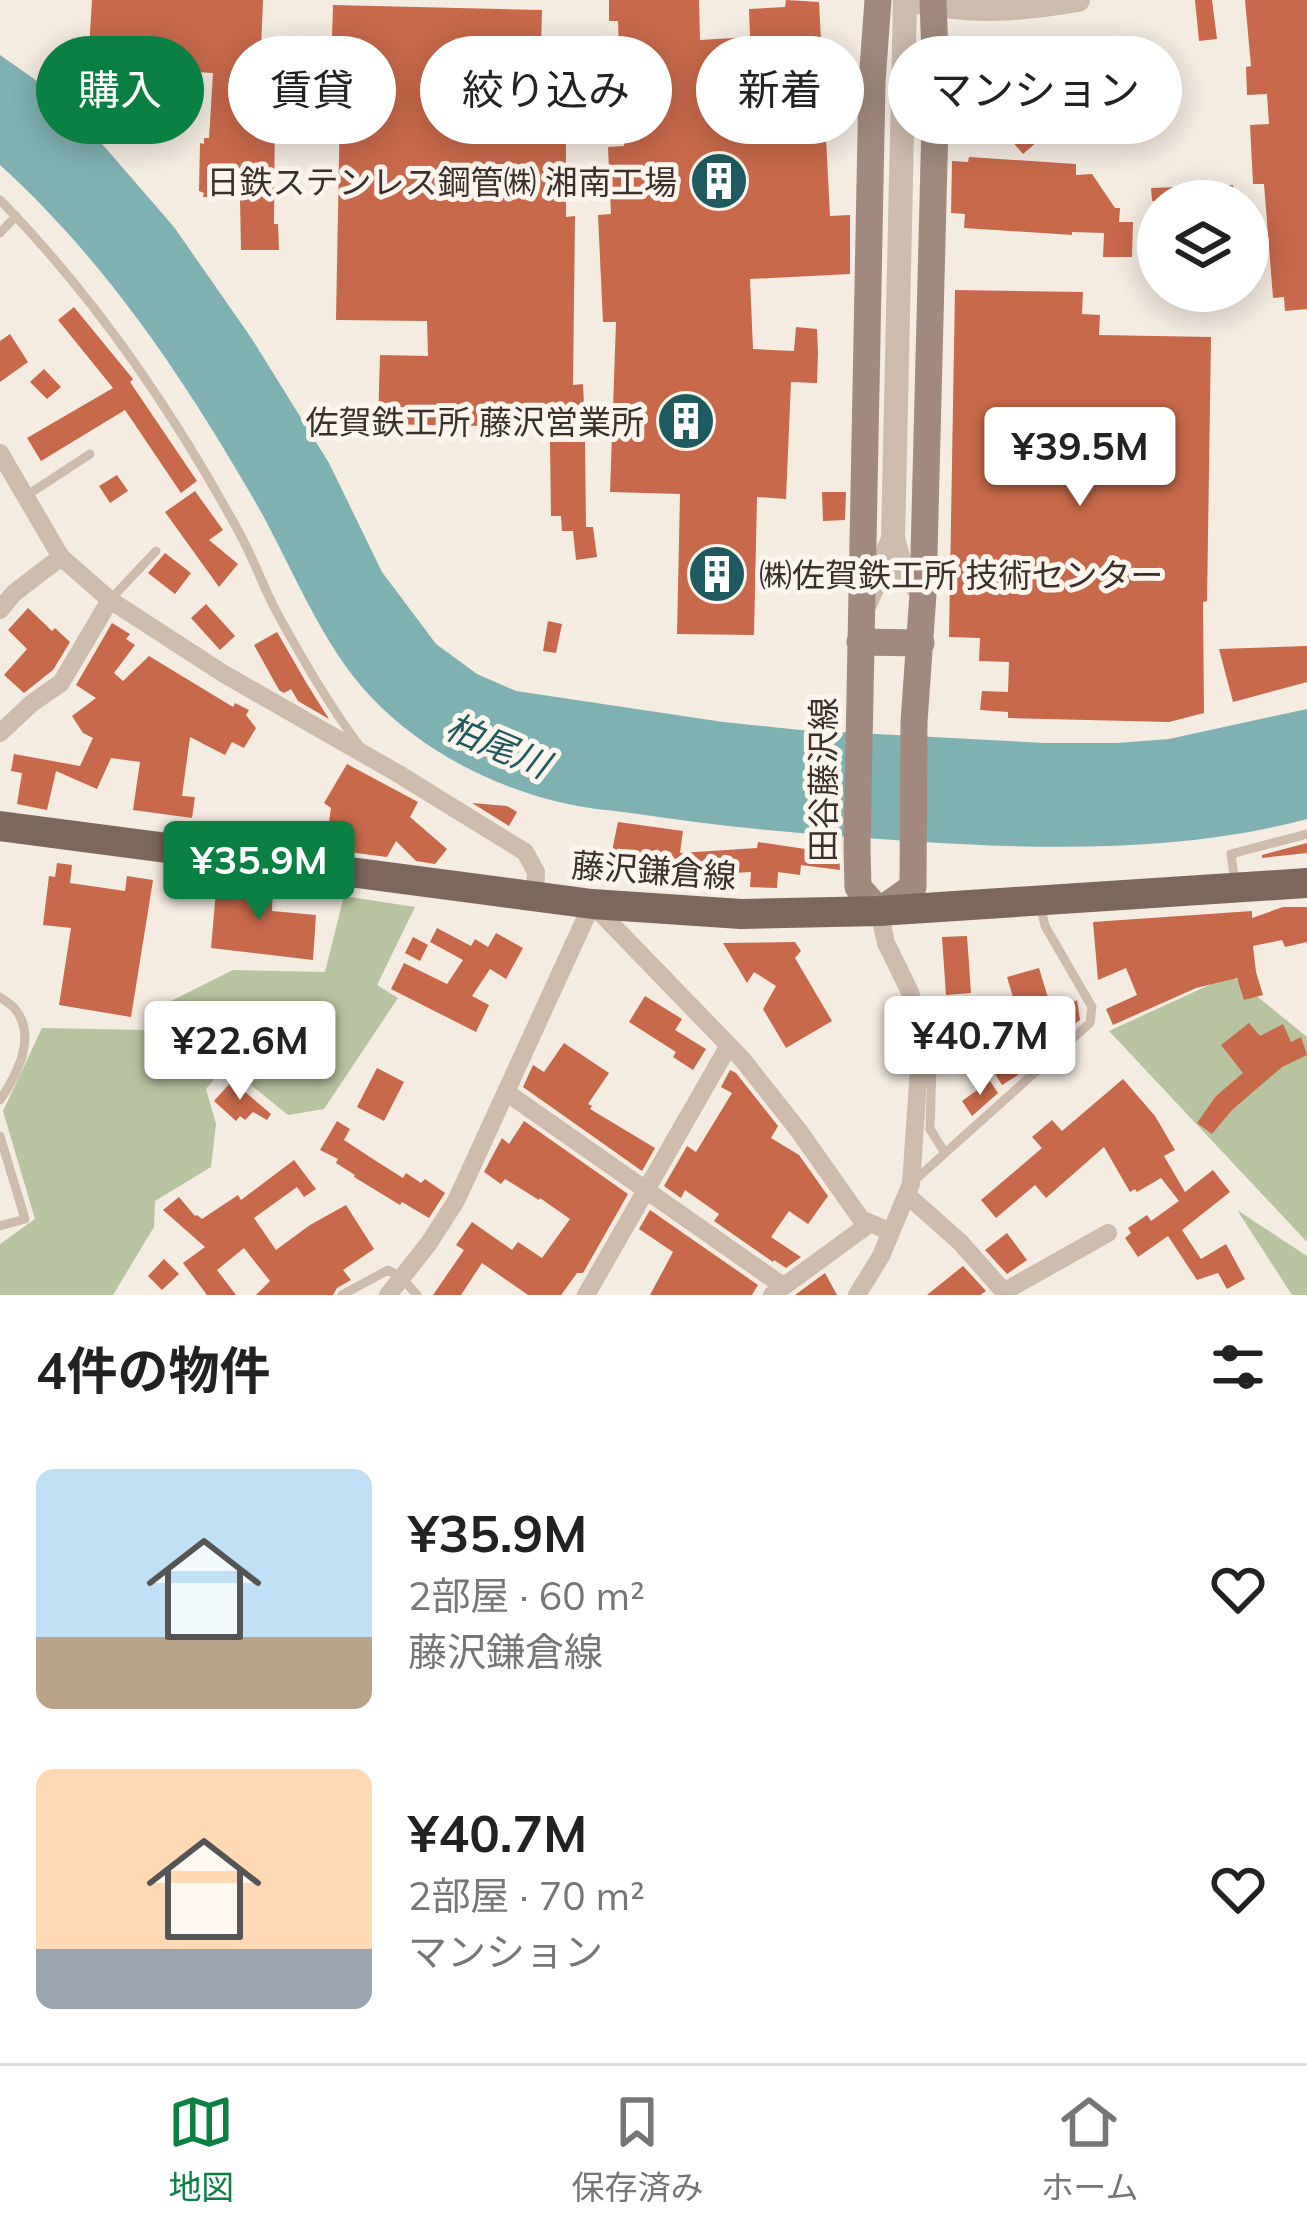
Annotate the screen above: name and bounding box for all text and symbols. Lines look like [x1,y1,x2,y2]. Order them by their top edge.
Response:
chip: 購入 [36,36,204,144]
chip: 賃貸 [228,36,396,144]
chip: 絞り込み [420,36,672,144]
chip: 新着 [696,36,864,144]
chip: マンション [888,36,1182,144]
building icon: 日鉄ステンレス鋼管㈱ 湘南工場 [688,150,750,212]
place label: 日鉄ステンレス鋼管㈱ 湘南工場 [206,161,677,202]
map controls [1137,180,1269,312]
button: layers [1137,180,1269,312]
building icon: 佐賀鉄工所 藤沢営業所 [655,390,717,452]
place label: 佐賀鉄工所 藤沢営業所 [305,401,644,442]
pin: ¥39.5M [982,407,1178,509]
text: ¥39.5M [1011,421,1149,470]
building icon: ㈱佐賀鉄工所 技術センター [686,543,748,605]
place label: ㈱佐賀鉄工所 技術センター [759,554,1164,595]
street label: 田谷藤沢線 [802,698,843,863]
water label: 柏尾川 [439,703,560,788]
pin: ¥35.9M [161,821,357,923]
text: ¥35.9M [190,835,328,884]
street label: 藤沢鎌倉線 [570,844,738,896]
pin: ¥40.7M [882,996,1078,1098]
pin: ¥22.6M [142,1001,338,1103]
text: ¥40.7M [911,1010,1049,1059]
text: ¥22.6M [171,1015,309,1064]
icon: filters [1205,1334,1271,1400]
text: 4件の物件 [36,1338,271,1402]
text: ¥35.9M [408,1501,587,1565]
icon: home [132,1517,276,1661]
icon: heart [1205,1556,1271,1622]
text: 2部屋 · 60 m² [408,1571,645,1620]
text: 藤沢鎌倉線 [408,1627,603,1676]
text: ¥40.7M [408,1801,587,1865]
icon: home [132,1817,276,1961]
icon: heart [1205,1856,1271,1922]
text: 2部屋 · 70 m² [408,1871,645,1920]
text: マンション [408,1927,603,1976]
tab: 地図 [168,2089,234,2209]
tab: 保存済み [571,2089,703,2209]
tab: ホーム [1040,2089,1138,2209]

